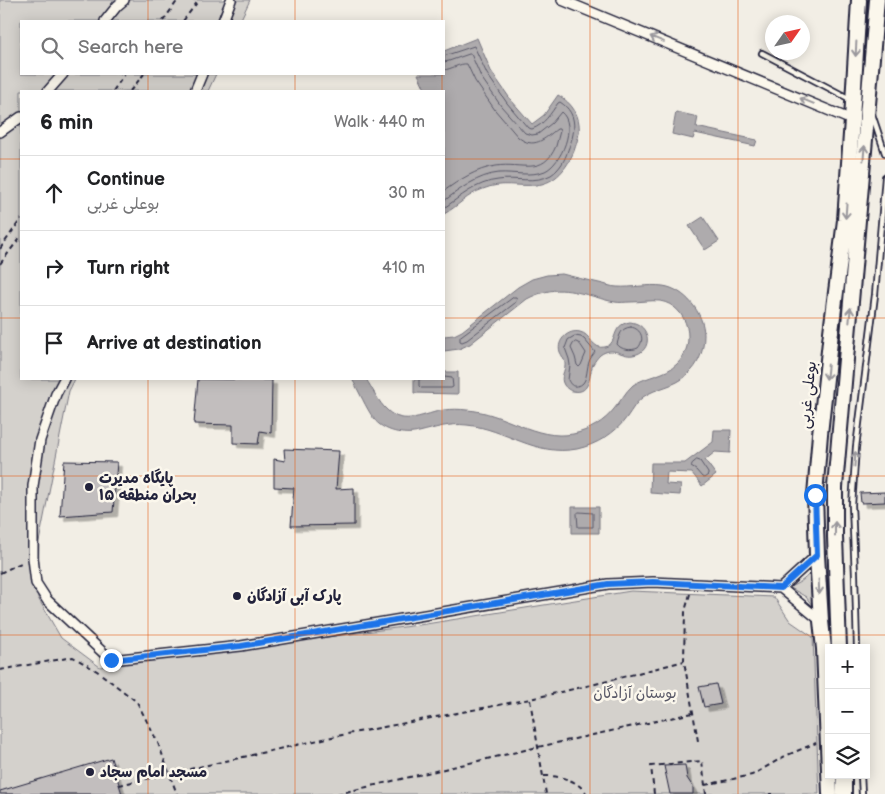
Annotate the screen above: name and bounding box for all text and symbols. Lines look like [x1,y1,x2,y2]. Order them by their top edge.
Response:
north arrow [765,15,810,60]
search box [20,20,445,75]
icon: search [38,34,66,62]
one-way arrow [650,34,665,44]
text: Search here [78,36,183,59]
one-way arrow [852,40,861,56]
one-way arrow [800,96,815,105]
text: 6 min [40,110,93,135]
text: Walk · 440 m [334,113,425,132]
one-way arrow [859,145,869,161]
text: Continue [87,168,165,191]
icon: ahead [40,179,68,207]
text: 30 m [388,184,425,203]
text: بوعلی غربی [87,195,159,214]
one-way arrow [841,203,851,219]
icon: right [40,254,68,282]
text: Turn right [87,257,170,280]
text: 410 m [382,259,425,278]
one-way arrow [845,307,855,323]
icon: arrive [40,329,68,357]
text: Arrive at destination [87,332,262,355]
street label: بوعلی غربی [795,360,821,430]
one-way arrow [822,364,832,380]
one-way arrow [850,451,859,467]
place label: پایگاه مدیرت بحران منطقه ۱۵ [99,468,197,505]
marker: پایگاه مدیرت بحران منطقه ۱۵ [83,481,95,493]
route start [804,484,827,507]
one-way arrow [830,521,840,538]
one-way arrow [814,578,823,594]
place label: پارک آبی آزادگان [247,586,342,606]
marker: پارک آبی آزادگان [231,590,243,602]
map controls [825,644,870,779]
button: + [825,644,870,689]
route end [100,649,123,672]
park label: بوستان آزادگان [593,684,677,703]
button: − [825,689,870,734]
button: layers [825,734,870,779]
place label: مسجد امام سجاد [100,763,207,783]
marker: مسجد امام سجاد [84,766,96,778]

